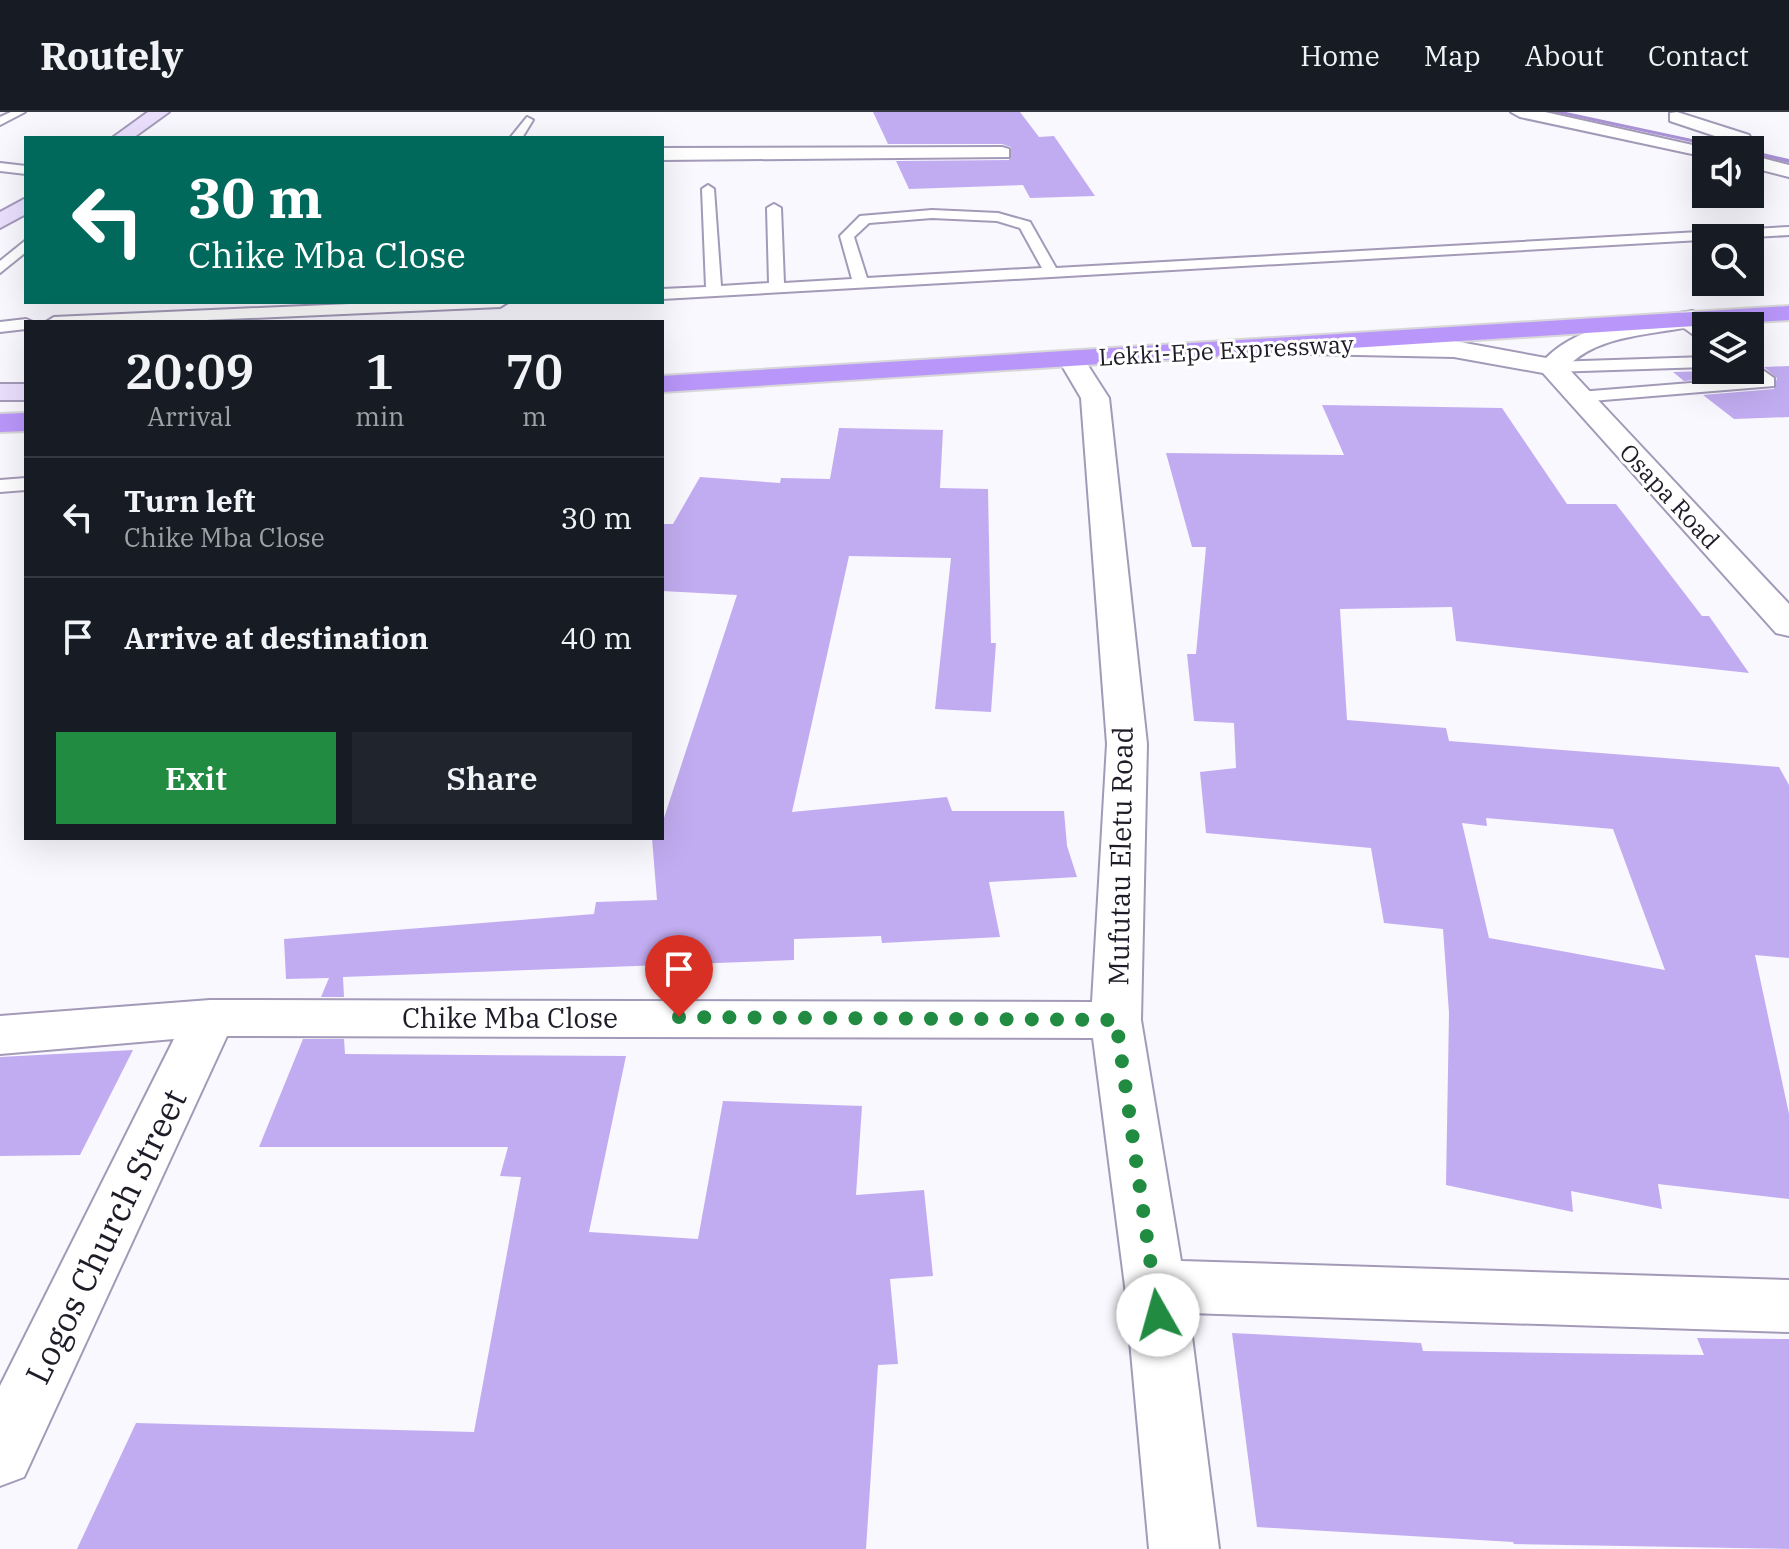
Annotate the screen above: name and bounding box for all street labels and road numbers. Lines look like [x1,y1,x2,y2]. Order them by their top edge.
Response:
street label: Lekki-Epe Expressway [1098,327,1354,373]
street label: Osapa Road [1613,436,1727,556]
street label: Mufutau Eletu Road [1099,726,1141,986]
street label: Chike Mba Close [402,999,618,1036]
street label: Logos Church Street [14,1081,196,1391]

